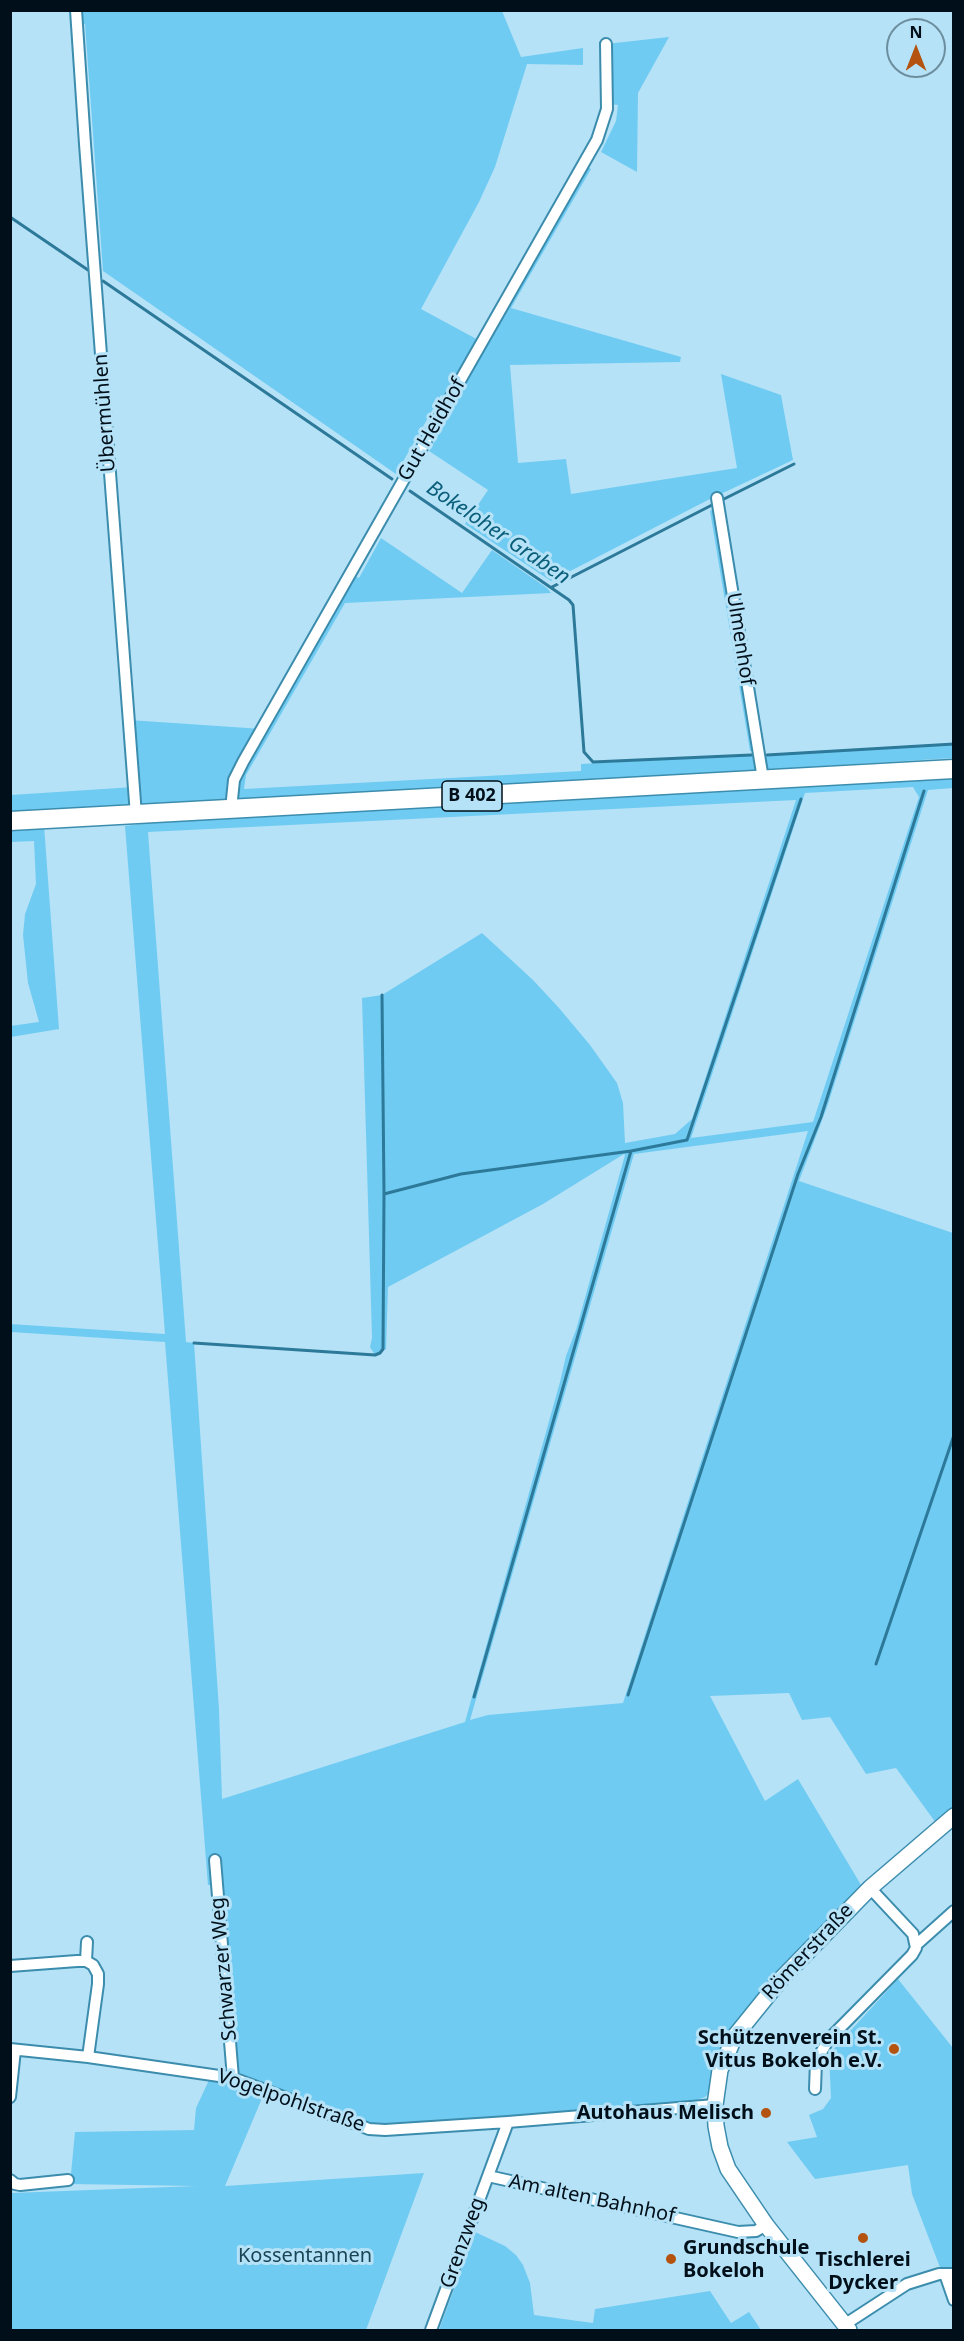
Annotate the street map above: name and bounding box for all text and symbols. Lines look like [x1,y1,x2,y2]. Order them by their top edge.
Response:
north arrow [886,18,946,78]
text: N [909,21,923,43]
street label: Übermühlen [89,353,121,473]
street label: Gut Heidhof [393,375,471,485]
water label: Bokeloher Graben [422,476,574,590]
street label: Ulmenhof [721,591,759,687]
road number: B 402 [442,781,502,811]
street label: Schwarzer Weg [206,1896,242,2042]
street label: Römerstraße [757,1899,859,2005]
place label: Schützenverein St. Vitus Bokeloh e.V. [698,2026,882,2073]
marker: Schützenverein St. Vitus Bokeloh e.V. [887,2042,901,2056]
street label: Vogelpohlstraße [214,2065,368,2137]
place label: Autohaus Melisch [577,2101,754,2125]
marker: Autohaus Melisch [759,2106,773,2120]
street label: Am alten Bahnhof [507,2170,677,2228]
street label: Grenzweg [436,2194,490,2292]
marker: Tischlerei Dycker [856,2231,870,2245]
place label: Grundschule Bokeloh [683,2236,809,2283]
park label: Kossentannen [238,2244,372,2268]
place label: Tischlerei Dycker [815,2248,911,2295]
marker: Grundschule Bokeloh [664,2252,678,2266]

